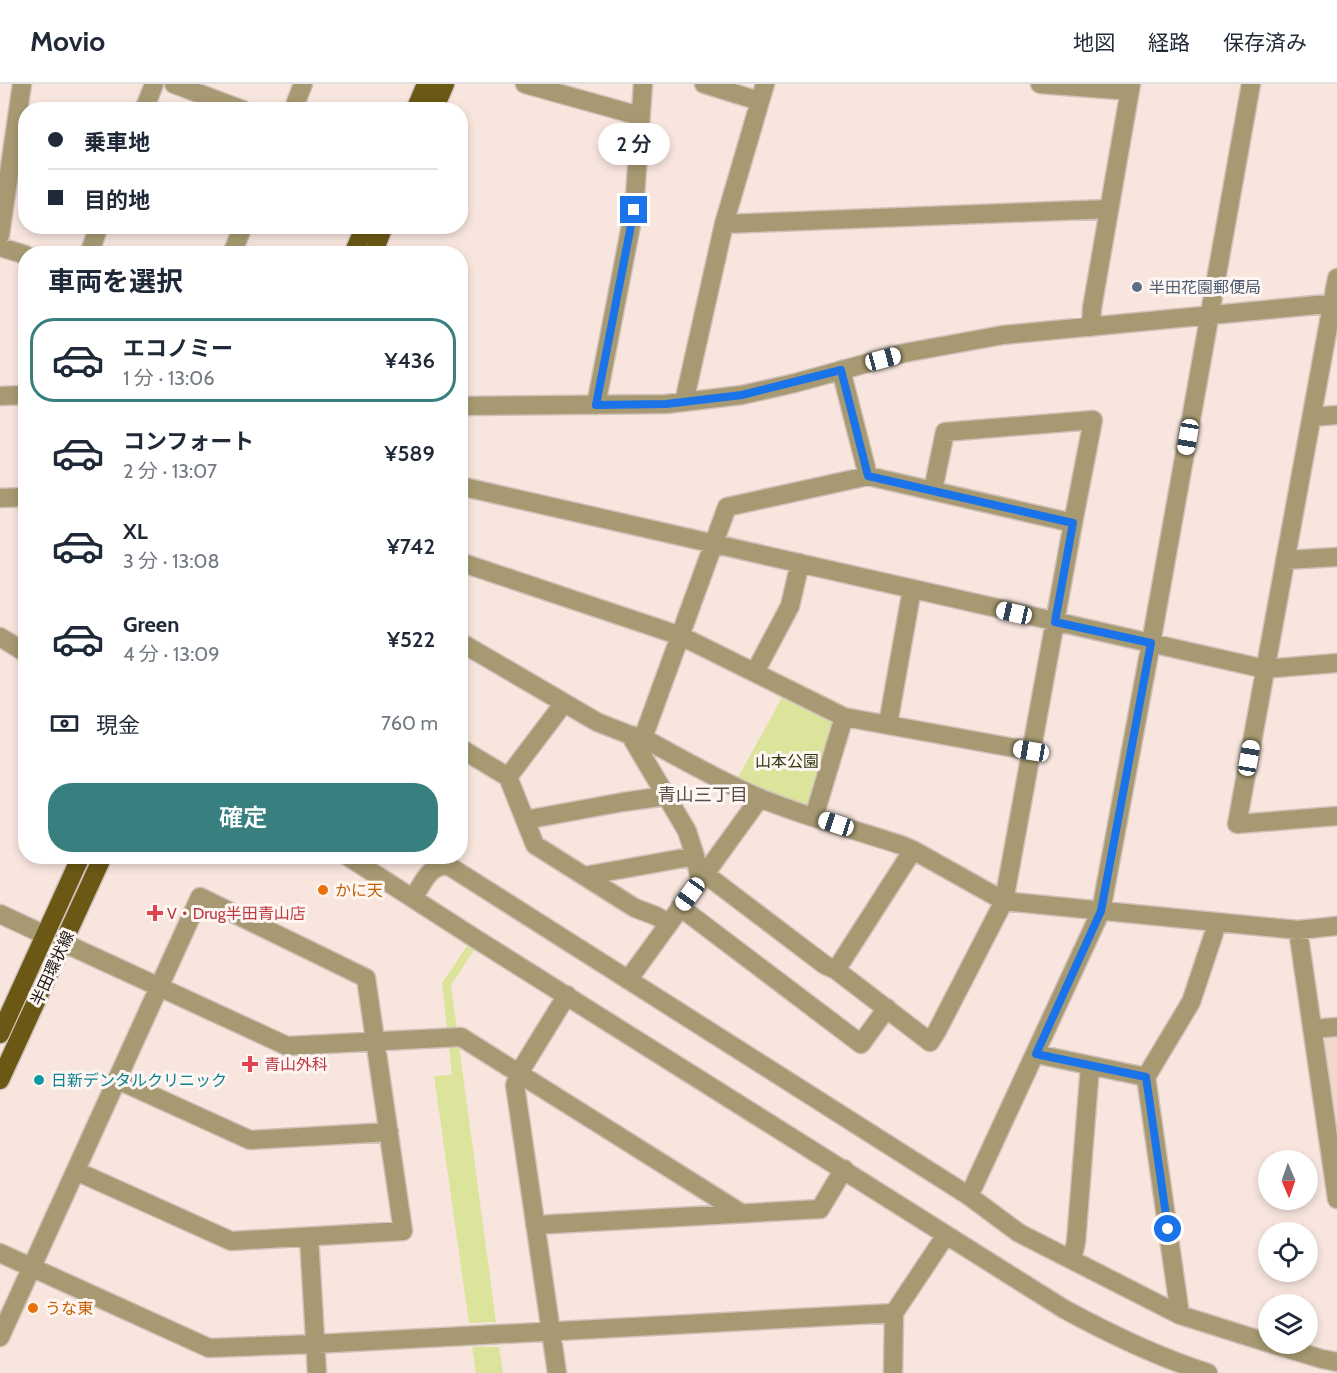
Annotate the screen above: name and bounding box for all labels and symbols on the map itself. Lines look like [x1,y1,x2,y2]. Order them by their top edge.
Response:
callout: 2 分 [598,123,670,165]
route end [620,196,647,223]
place label: 半田花園郵便局 [1149,278,1261,297]
marker: 半田花園郵便局 [1130,280,1144,294]
car [863,346,903,372]
car [1176,418,1200,456]
car [994,600,1034,626]
car [1012,739,1050,763]
car [1237,739,1261,777]
park label: 山本公園 [755,752,819,771]
district label: 青山三丁目 [658,784,748,806]
car [816,810,856,838]
car [672,874,708,914]
place label: かに天 [335,881,383,900]
marker: かに天 [316,883,330,897]
place label: V・Drug半田青山店 [167,904,306,923]
marker: V・Drug半田青山店 [148,906,162,920]
street label: 半田環状線 [27,928,78,1008]
marker: 青山外科 [241,1055,259,1073]
place label: 青山外科 [264,1055,328,1074]
place label: 日新デンタルクリニック [51,1071,227,1090]
marker: 日新デンタルクリニック [32,1073,46,1087]
north arrow [1258,1150,1318,1210]
route start [1154,1215,1181,1242]
place label: うな東 [45,1299,93,1318]
marker: うな東 [26,1301,40,1315]

